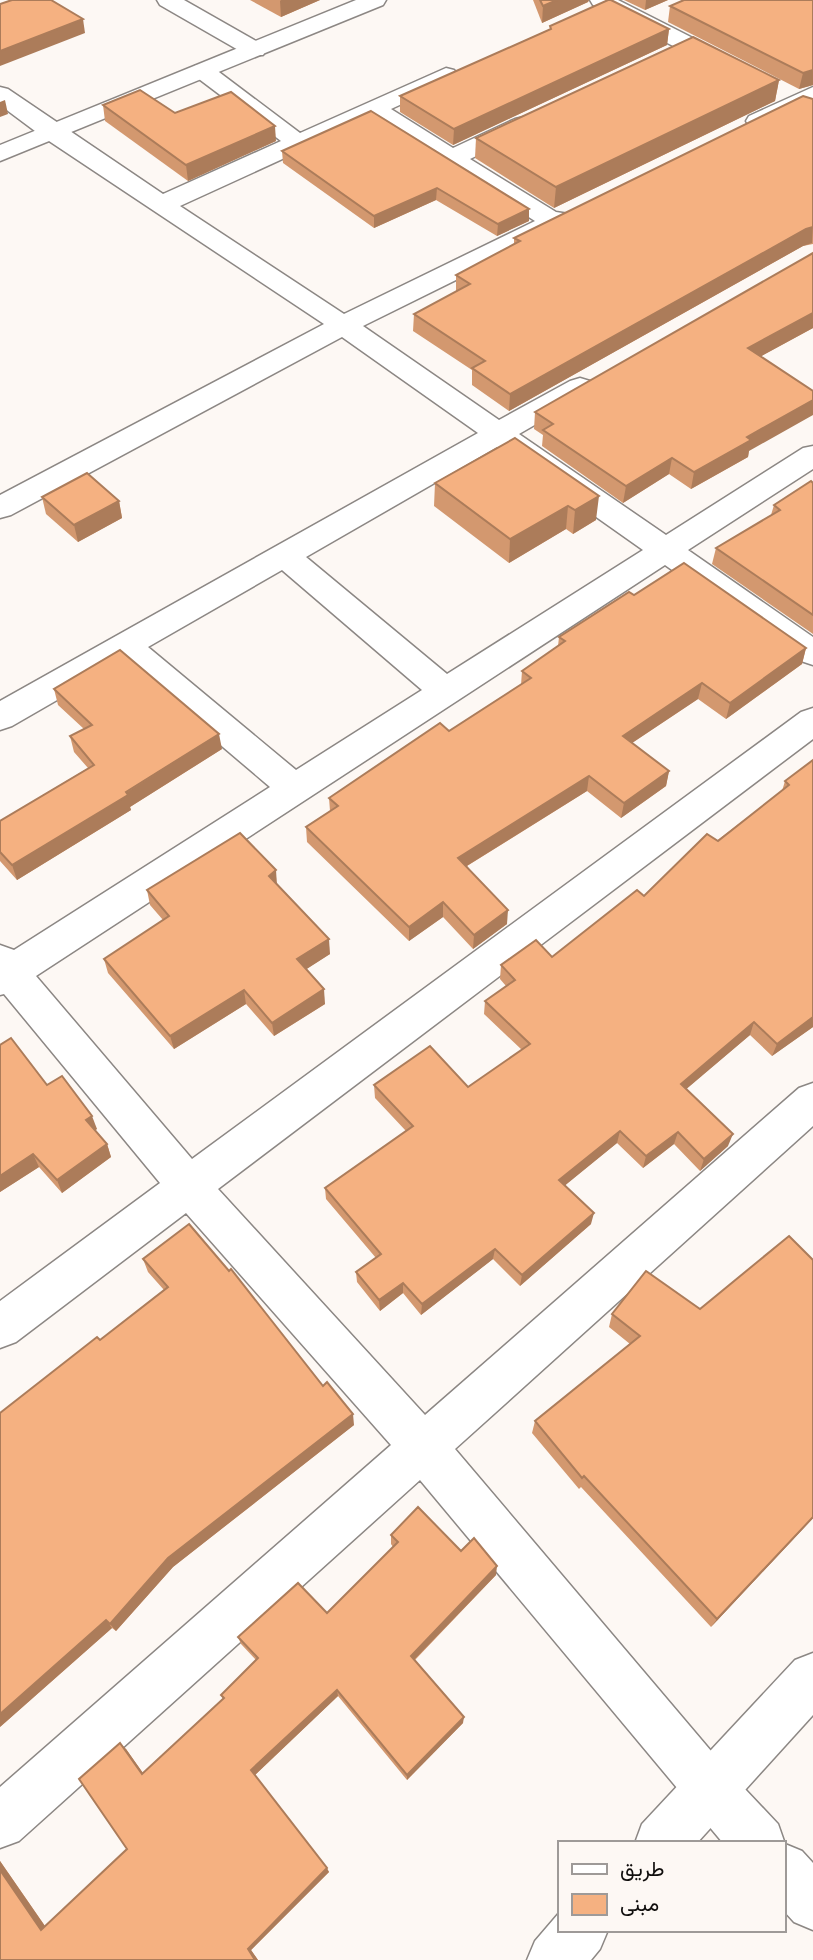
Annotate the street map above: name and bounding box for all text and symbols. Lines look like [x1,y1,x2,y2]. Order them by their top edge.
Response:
legend [558,1841,785,1932]
text: طريق [620,1857,665,1882]
text: مبنى [620,1892,659,1916]

